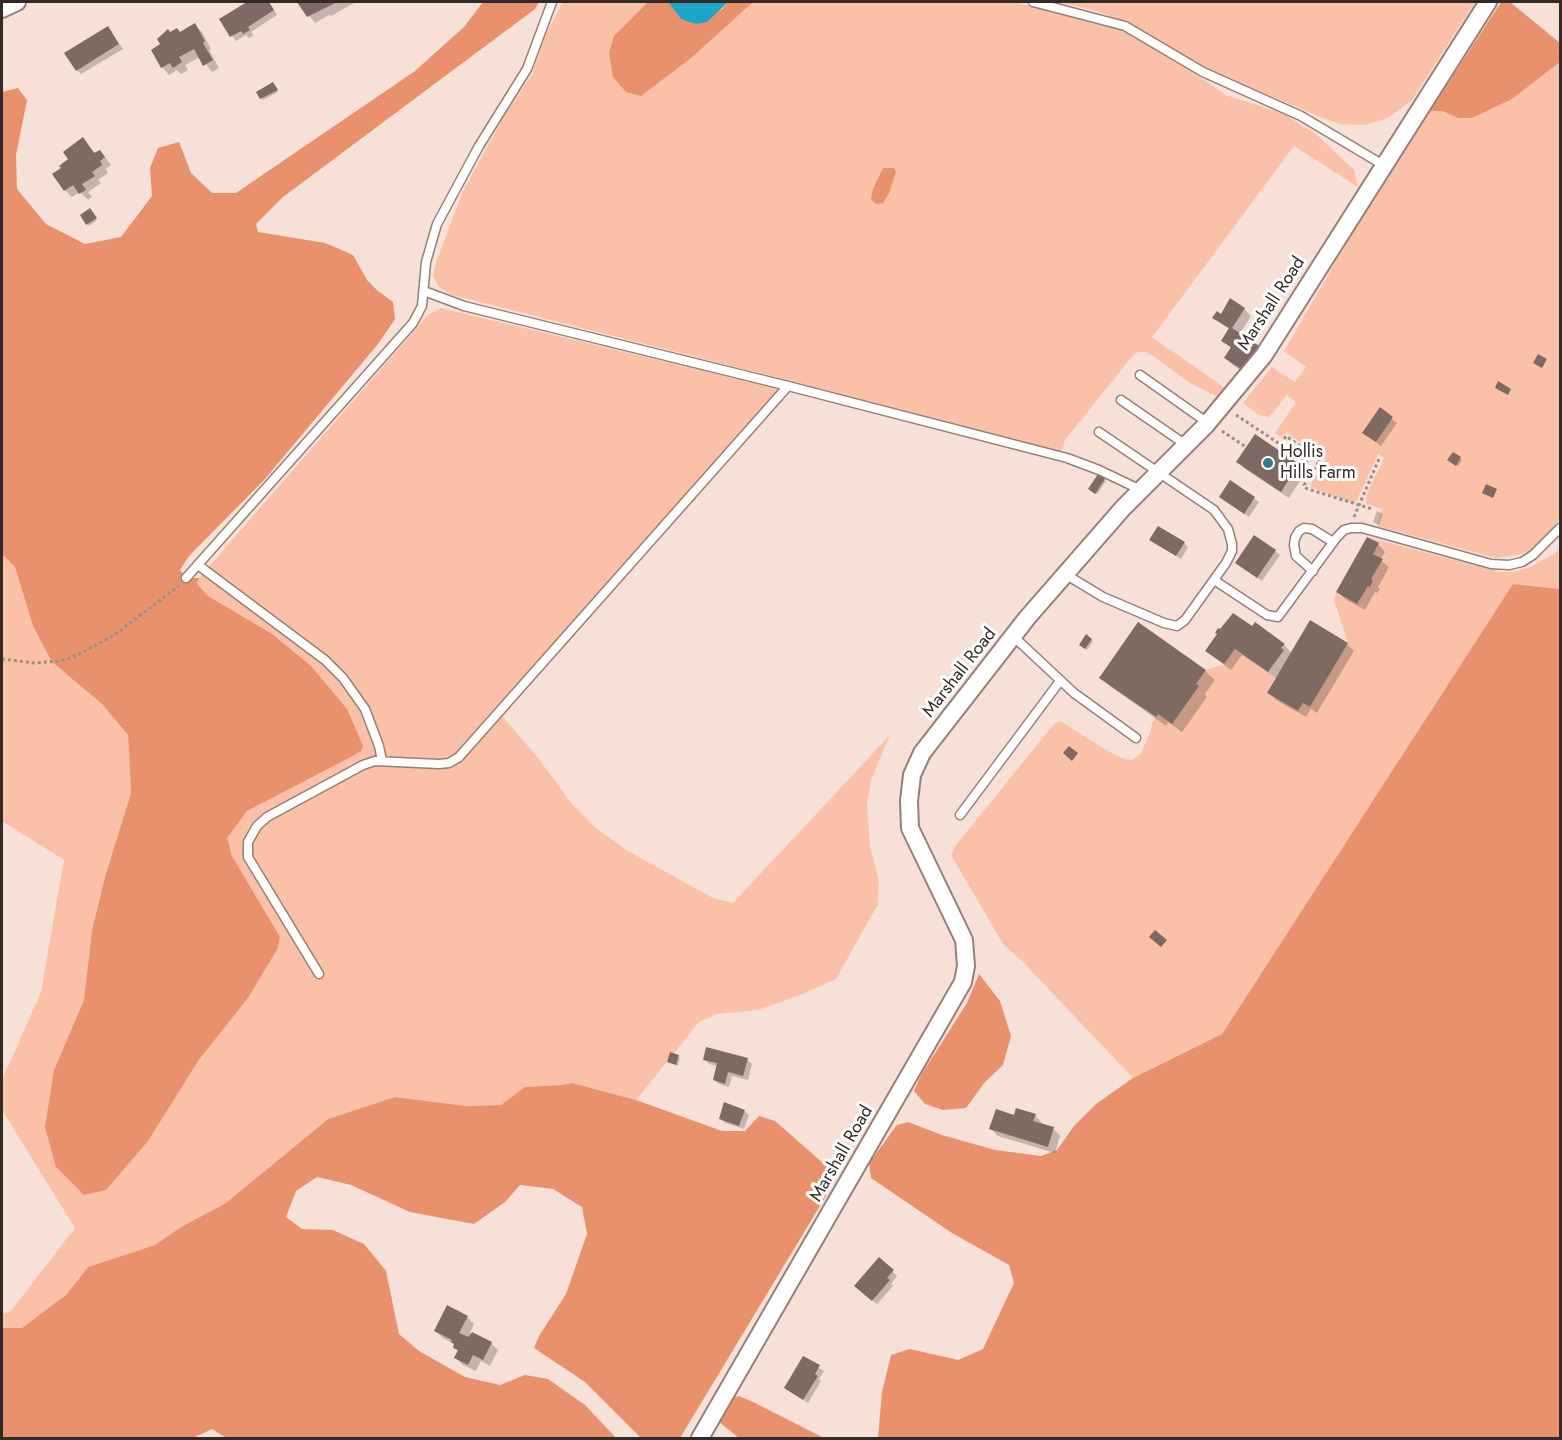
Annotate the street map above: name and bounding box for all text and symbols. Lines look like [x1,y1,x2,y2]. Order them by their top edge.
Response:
street label: Marshall Road [1234,253,1310,355]
place label: Hollis Hills Farm [1280,442,1356,484]
marker: Hollis Hills Farm [1261,456,1275,470]
street label: Marshall Road [918,624,1002,722]
street label: Marshall Road [806,1102,878,1206]

